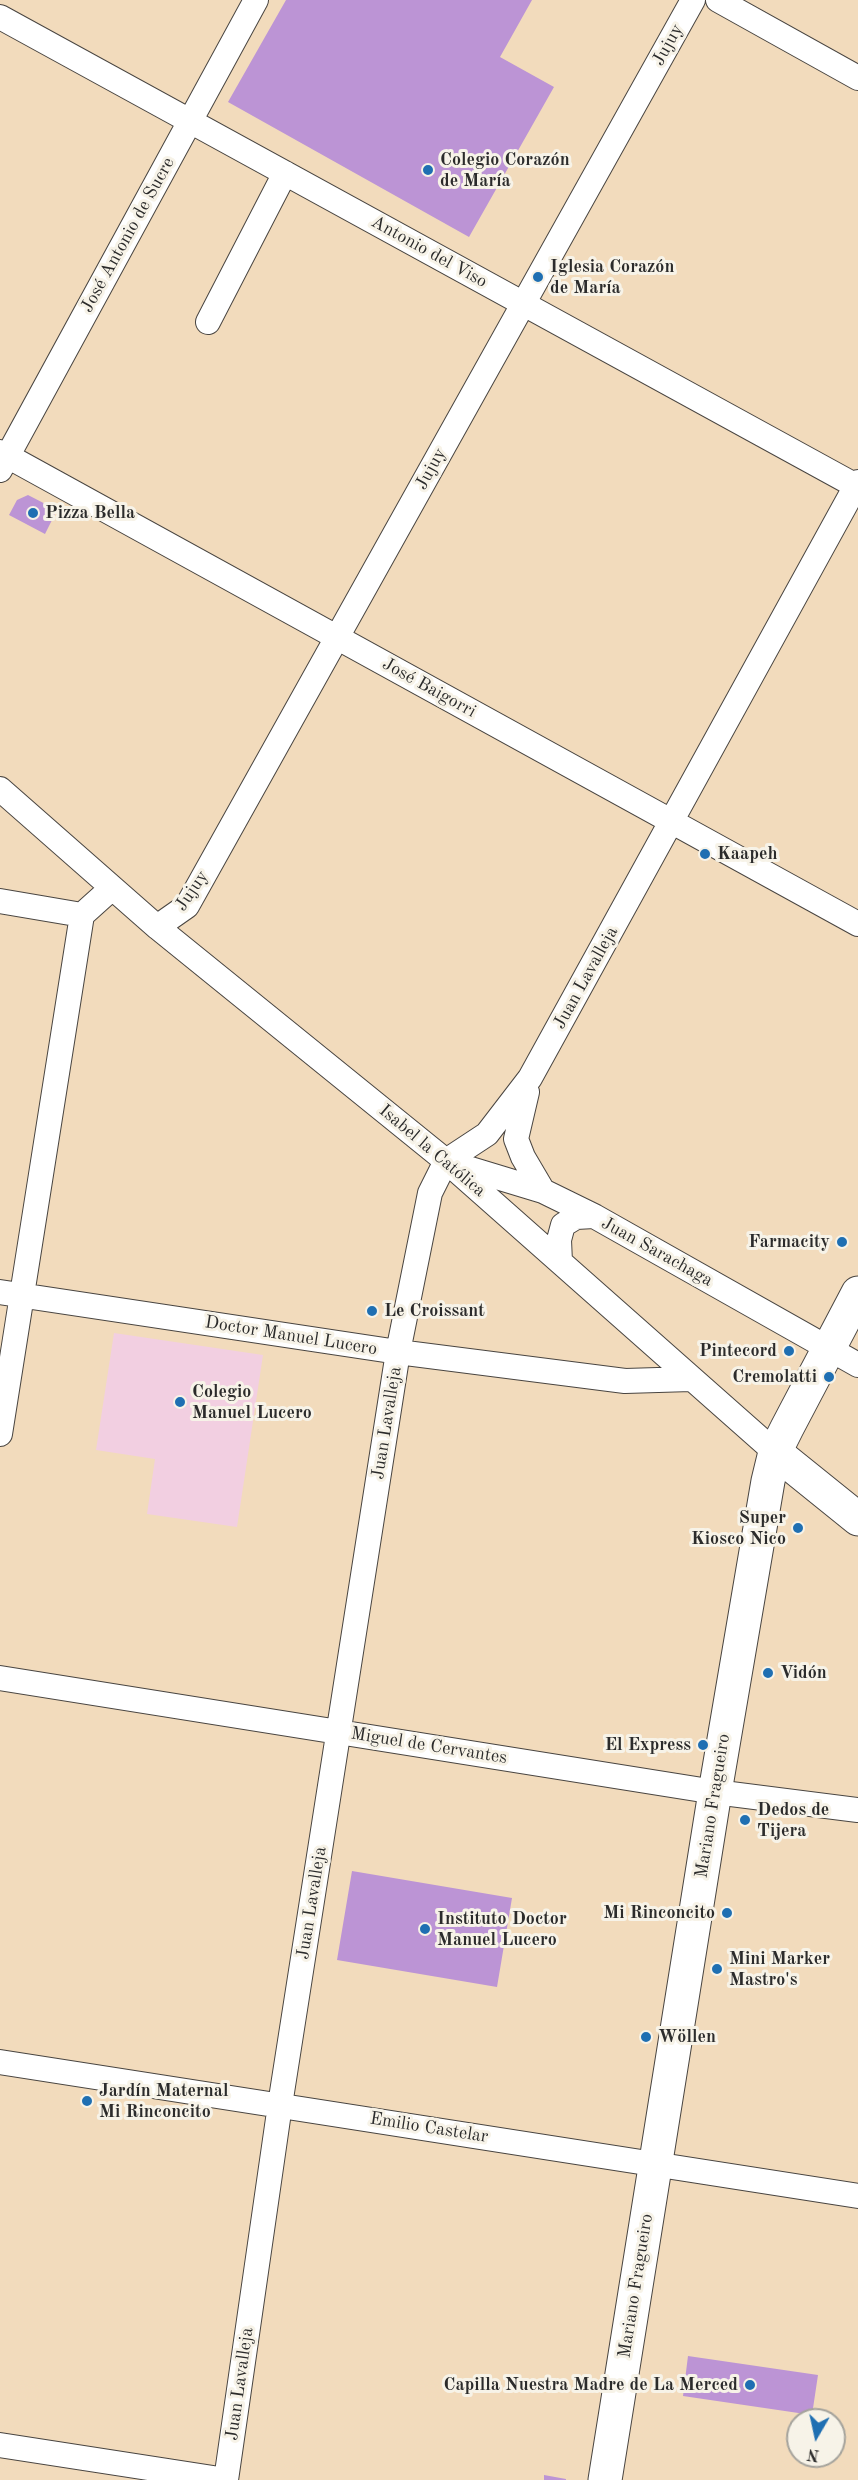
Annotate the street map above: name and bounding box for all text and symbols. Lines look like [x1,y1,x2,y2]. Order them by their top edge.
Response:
street label: Jujuy [648,20,688,70]
place label: Colegio Corazón de María [440,149,570,192]
street label: José Antonio de Sucre [76,154,180,316]
marker: Colegio Corazón de María [421,163,435,177]
street label: Antonio del Viso [367,211,491,293]
place label: Iglesia Corazón de María [550,256,674,298]
marker: Iglesia Corazón de María [531,270,545,284]
street label: Jujuy [411,444,451,494]
place label: Pizza Bella [45,502,135,524]
marker: Pizza Bella [26,506,40,520]
street label: José Baigorri [378,653,480,723]
place label: Kaapeh [717,843,778,865]
marker: Kaapeh [698,847,712,861]
street label: Jujuy [171,867,213,915]
street label: Juan Lavalleja [549,923,623,1033]
street label: Isabel la Católica [374,1100,490,1202]
street label: Juan Sarachaga [597,1212,717,1292]
place label: Farmacity [748,1231,830,1253]
marker: Farmacity [835,1235,849,1249]
place label: Le Croissant [384,1300,485,1322]
marker: Le Croissant [365,1304,379,1318]
street label: Doctor Manuel Lucero [203,1312,379,1360]
place label: Pintecord [699,1340,777,1362]
marker: Pintecord [782,1344,796,1358]
street label: Juan Lavalleja [367,1365,407,1481]
place label: Cremolatti [732,1366,817,1388]
marker: Cremolatti [822,1370,836,1384]
place label: Colegio Manuel Lucero [192,1381,312,1424]
marker: Colegio Manuel Lucero [173,1395,187,1409]
place label: Super Kiosco Nico [691,1507,786,1550]
marker: Super Kiosco Nico [791,1521,805,1535]
place label: Vidón [780,1662,827,1684]
marker: Vidón [761,1666,775,1680]
street label: Miguel de Cervantes [349,1723,509,1769]
street label: Mariano Fragueiro [691,1732,735,1880]
place label: El Express [605,1734,691,1756]
marker: El Express [696,1738,710,1752]
place label: Dedos de Tijera [757,1799,829,1842]
marker: Dedos de Tijera [738,1813,752,1827]
street label: Juan Lavalleja [292,1845,332,1961]
place label: Mi Rinconcito [603,1902,715,1924]
marker: Mi Rinconcito [720,1906,734,1920]
place label: Instituto Doctor Manuel Lucero [437,1908,567,1950]
marker: Instituto Doctor Manuel Lucero [418,1922,432,1936]
place label: Mini Marker Mastro's [729,1948,830,1990]
marker: Mini Marker Mastro's [710,1962,724,1976]
place label: Wöllen [658,2026,716,2048]
marker: Wöllen [639,2030,653,2044]
place label: Jardín Maternal Mi Rinconcito [99,2080,228,2122]
marker: Jardín Maternal Mi Rinconcito [80,2094,94,2108]
street label: Emilio Castelar [368,2108,490,2148]
street label: Mariano Fragueiro [614,2212,658,2360]
street label: Juan Lavalleja [221,2326,259,2442]
place label: Capilla Nuestra Madre de La Merced [444,2374,738,2396]
marker: Capilla Nuestra Madre de La Merced [743,2378,757,2392]
north arrow [786,2408,846,2468]
text: N [806,2445,821,2463]

